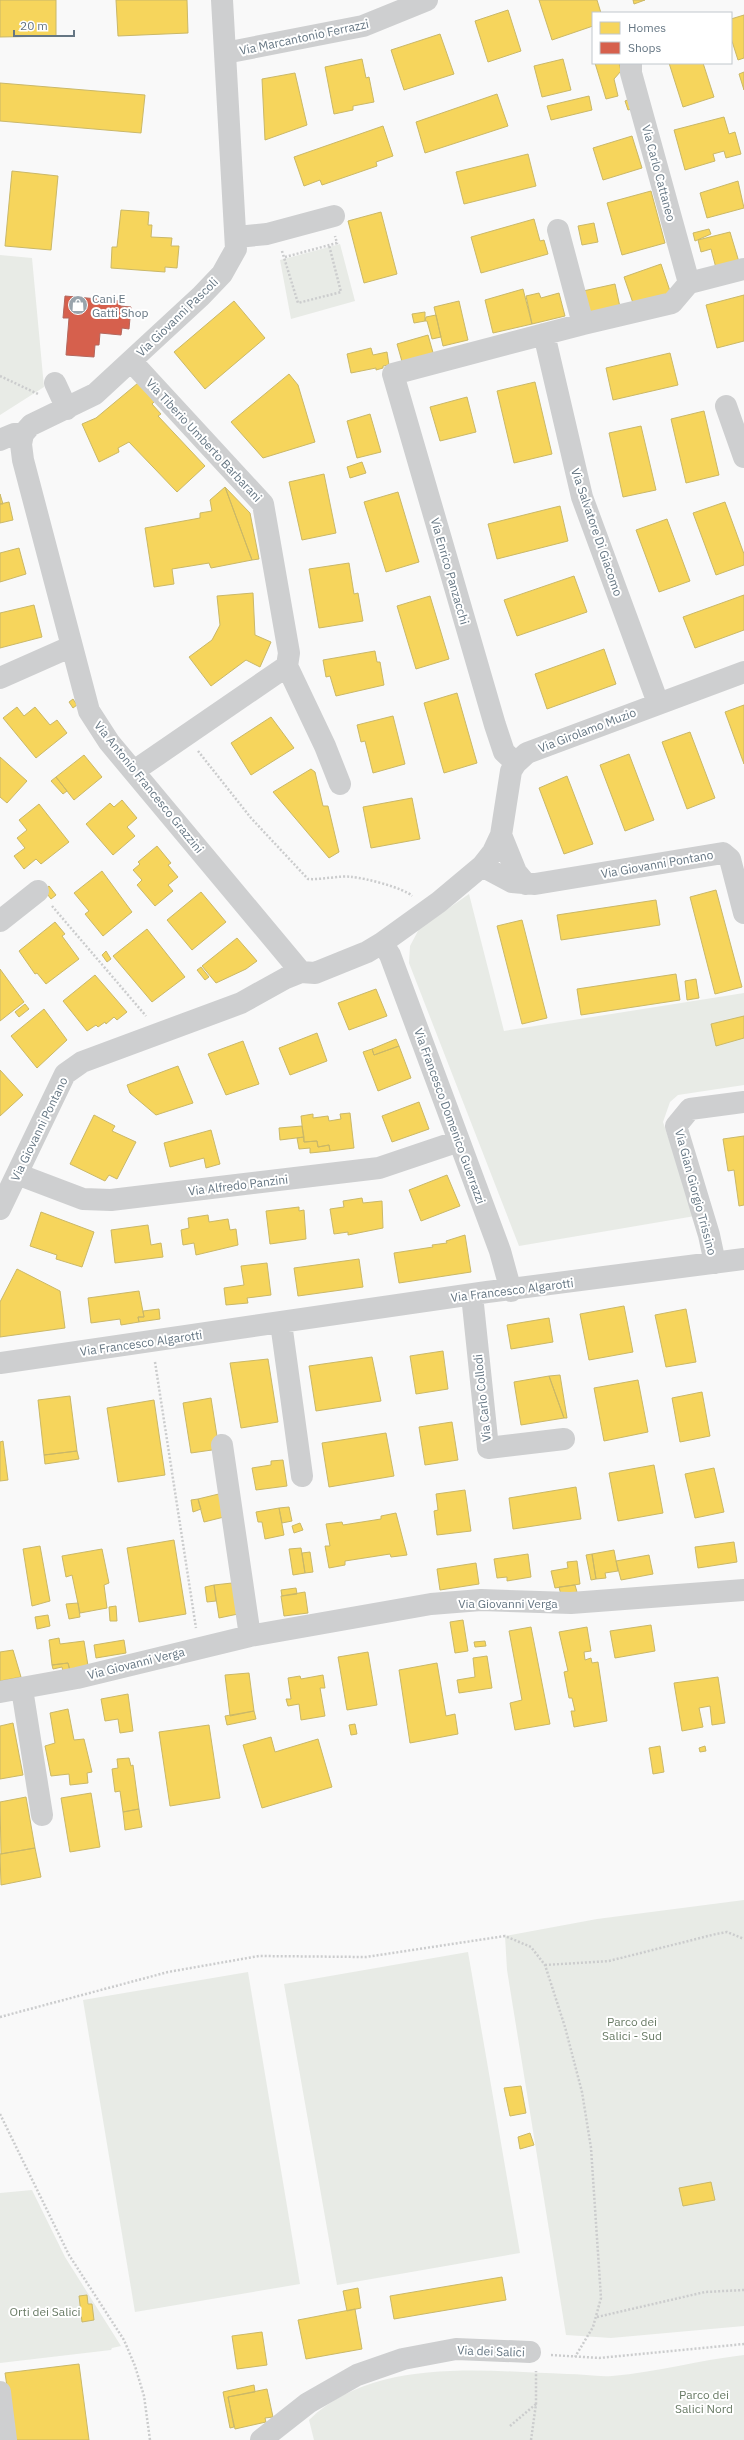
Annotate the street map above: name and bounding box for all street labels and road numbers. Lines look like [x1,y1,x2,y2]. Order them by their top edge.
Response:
street label: Via Marcantonio Ferrazzi [238,16,370,58]
street label: Via Carlo Cattaneo [639,123,679,223]
street label: Via Giovanni Pascoli [133,274,221,360]
street label: Via Tiberio Umberto Barbarani [143,375,265,505]
street label: Via Salvatore Di Giacomo [568,466,626,598]
street label: Via Enrico Panzacchi [428,516,472,626]
street label: Via Girolamo Muzio [536,704,638,756]
street label: Via Antonio Francesco Grazzini [91,718,207,856]
street label: Via Giovanni Pontano [600,847,715,881]
street label: Via Francesco Domenico Guerrazzi [411,1026,489,1206]
street label: Via Giovanni Pontano [7,1074,71,1183]
street label: Via Gian Giorgio Trissino [672,1127,720,1257]
street label: Via Alfredo Panzini [187,1171,289,1199]
street label: Via Francesco Algarotti [450,1275,574,1305]
street label: Via Francesco Algarotti [79,1327,203,1359]
street label: Via Carlo Collodi [470,1353,494,1443]
street label: Via Giovanni Verga [458,1596,558,1611]
street label: Via Giovanni Verga [86,1644,187,1682]
street label: Via dei Salici [457,2342,525,2360]

